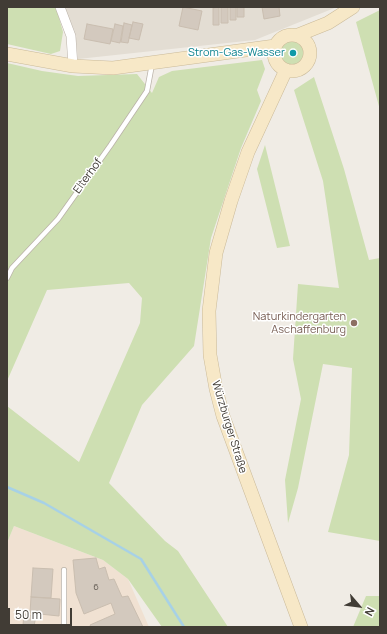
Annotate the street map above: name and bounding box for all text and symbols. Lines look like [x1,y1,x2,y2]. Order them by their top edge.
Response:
place label: Strom-Gas-Wasser [188,46,285,60]
marker: Strom-Gas-Wasser [288,48,298,58]
street label: Elterhof [71,156,105,196]
place label: Naturkindergarten Aschaffenburg [253,310,346,336]
marker: Naturkindergarten Aschaffenburg [349,318,359,328]
street label: Würzburger Straße [209,379,249,475]
house number: 6 [93,582,99,592]
north arrow [339,586,379,626]
scale bar [10,600,74,626]
text: N [362,605,379,619]
text: 50 m [15,606,42,623]

